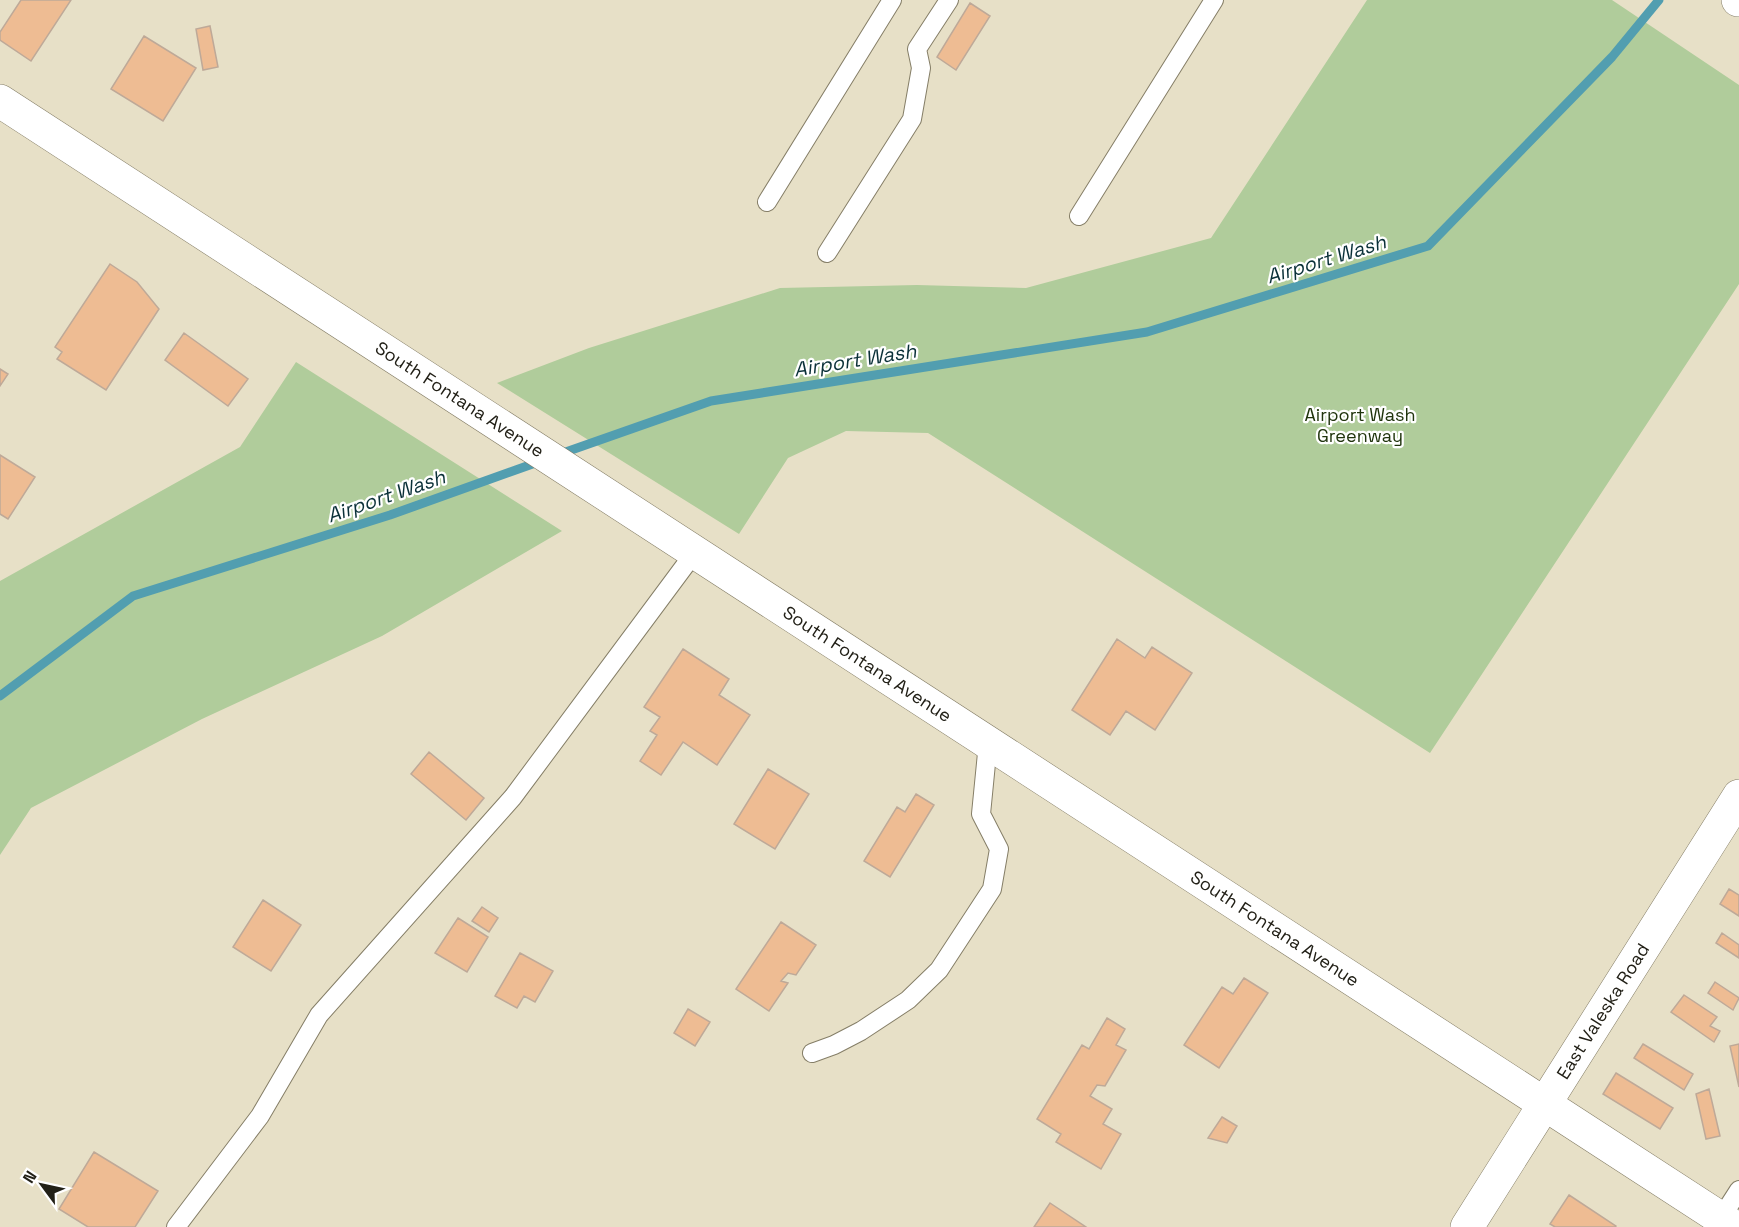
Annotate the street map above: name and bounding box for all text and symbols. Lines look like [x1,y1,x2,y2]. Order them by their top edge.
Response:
water label: Airport Wash [1263,228,1390,289]
street label: South Fontana Avenue [371,336,549,462]
water label: Airport Wash [792,337,919,383]
park label: Airport Wash Greenway [1304,403,1416,447]
water label: Airport Wash [323,463,449,528]
street label: South Fontana Avenue [779,600,956,727]
street label: South Fontana Avenue [1186,865,1364,992]
street label: East Valeska Road [1551,939,1654,1083]
north arrow [12,1155,72,1215]
text: N [18,1167,42,1187]

